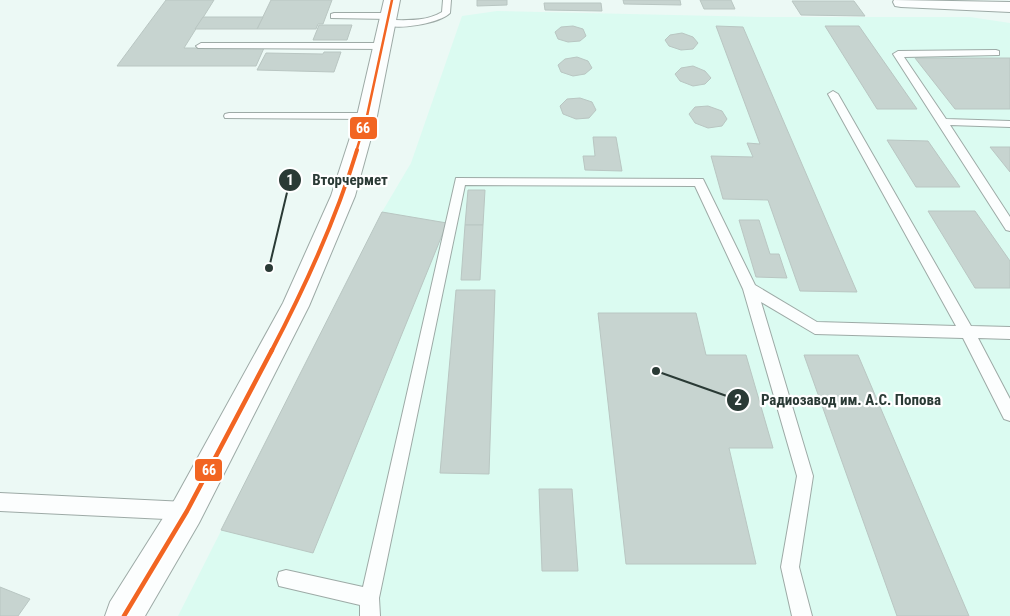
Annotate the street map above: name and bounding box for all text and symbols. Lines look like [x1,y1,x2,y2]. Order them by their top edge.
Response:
line badge: 66 [349,116,378,140]
text: 66 [356,120,370,136]
callout: Вторчермет [278,165,398,195]
text: 1 [286,171,294,189]
text: Вторчермет [312,171,388,189]
callout: Радиозавод им. А.С. Попова [726,385,951,415]
text: 2 [734,391,742,409]
text: Радиозавод им. А.С. Попова [761,391,941,409]
line badge: 66 [194,458,223,482]
text: 66 [202,462,216,478]

